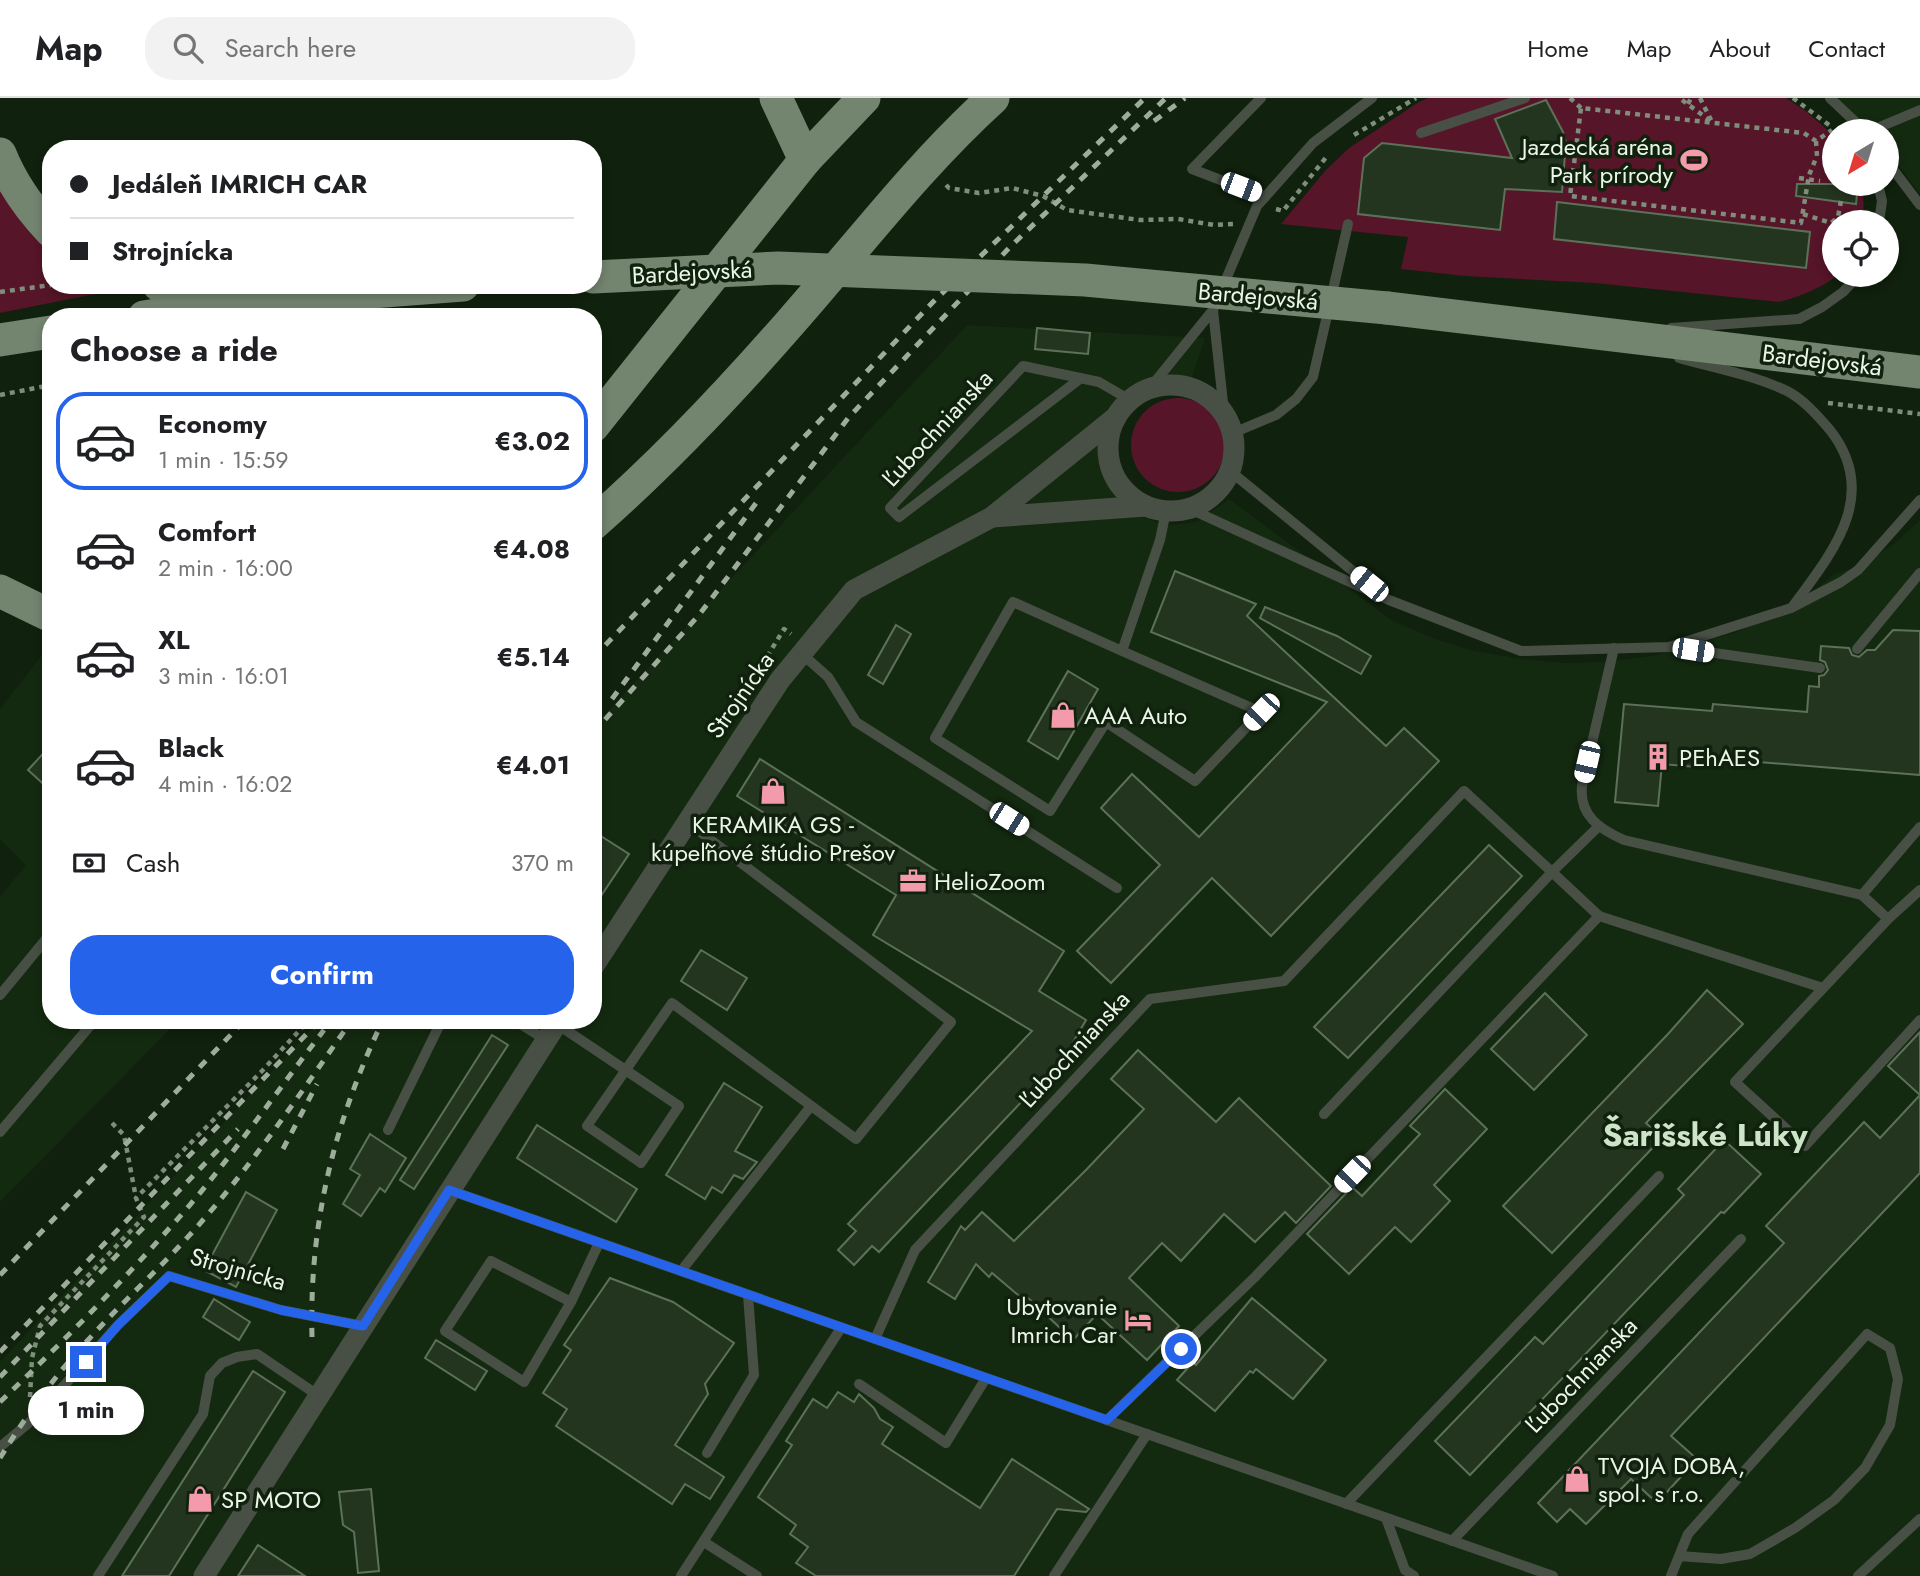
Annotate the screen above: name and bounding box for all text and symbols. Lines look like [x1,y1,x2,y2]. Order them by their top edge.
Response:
search box [145,17,635,80]
text: Map [35,25,103,72]
icon: search [169,29,207,67]
text: Search here [225,29,356,67]
text: Home [1527,31,1589,66]
text: Map [1627,31,1671,66]
text: About [1709,31,1770,66]
text: Contact [1808,31,1885,66]
north arrow [1822,119,1899,196]
map controls [1822,119,1899,287]
place label: Jazdecká aréna Park prírody [1519,129,1673,192]
sports icon: Jazdecká aréna Park prírody [1679,145,1709,175]
text: Jedáleň IMRICH CAR [112,165,367,203]
car [1218,170,1265,204]
button: locate [1822,210,1899,287]
text: Strojnícka [112,232,233,270]
street label: Bardejovská [631,251,753,293]
street label: Bardejovská [1197,273,1319,319]
text: Choose a ride [70,327,278,373]
street label: Bardejovská [1760,335,1884,385]
street label: Ľubochnianska [873,362,1001,494]
text: Economy [158,405,267,443]
icon: car [74,410,137,473]
text: €3.02 [495,422,570,460]
text: 1 min · 15:59 [158,443,288,477]
text: Comfort [158,513,256,551]
icon: car [74,518,137,581]
text: €4.08 [493,530,570,568]
text: 2 min · 16:00 [158,551,293,585]
car [1347,563,1392,605]
text: XL [158,621,190,659]
icon: car [74,626,137,689]
car [1671,636,1716,664]
text: €5.14 [496,638,570,676]
street label: Strojnícka [697,645,783,745]
text: 3 min · 16:01 [158,659,289,693]
car [1239,690,1284,734]
place label: AAA Auto [1084,698,1187,733]
shop icon: AAA Auto [1048,700,1078,730]
text: Black [158,729,224,767]
icon: car [74,734,137,797]
car [1573,739,1602,785]
place label: PEhAES [1679,740,1760,775]
building icon: PEhAES [1643,742,1673,772]
text: €4.01 [496,746,570,784]
text: 4 min · 16:02 [158,767,292,801]
shop icon: KERAMIKA GS - kúpeľňové štúdio Prešov [758,776,788,806]
car [986,799,1033,839]
place label: KERAMIKA GS - kúpeľňové štúdio Prešov [651,807,895,870]
icon: cash [70,844,108,882]
text: Cash [126,844,180,882]
text: 370 m [511,846,574,880]
place label: HelioZoom [934,864,1046,899]
office icon: HelioZoom [898,866,928,896]
button: Confirm [70,935,574,1015]
street label: Ľubochnianska [1010,983,1138,1115]
district label: Šarišské Lúky [1602,1112,1808,1158]
car [1330,1152,1375,1196]
street label: Strojnícka [186,1239,290,1299]
place label: Ubytovanie Imrich Car [1006,1289,1118,1352]
hotel icon: Ubytovanie Imrich Car [1123,1305,1153,1335]
street label: Ľubochnianska [1517,1309,1645,1441]
route start [1165,1333,1197,1365]
route end [70,1346,102,1378]
callout: 1 min [28,1386,144,1436]
text: 1 min [57,1393,115,1427]
place label: TVOJA DOBA, spol. s r.o. [1598,1448,1745,1511]
shop icon: TVOJA DOBA, spol. s r.o. [1562,1464,1592,1494]
place label: SP MOTO [221,1482,321,1517]
shop icon: SP MOTO [185,1484,215,1514]

